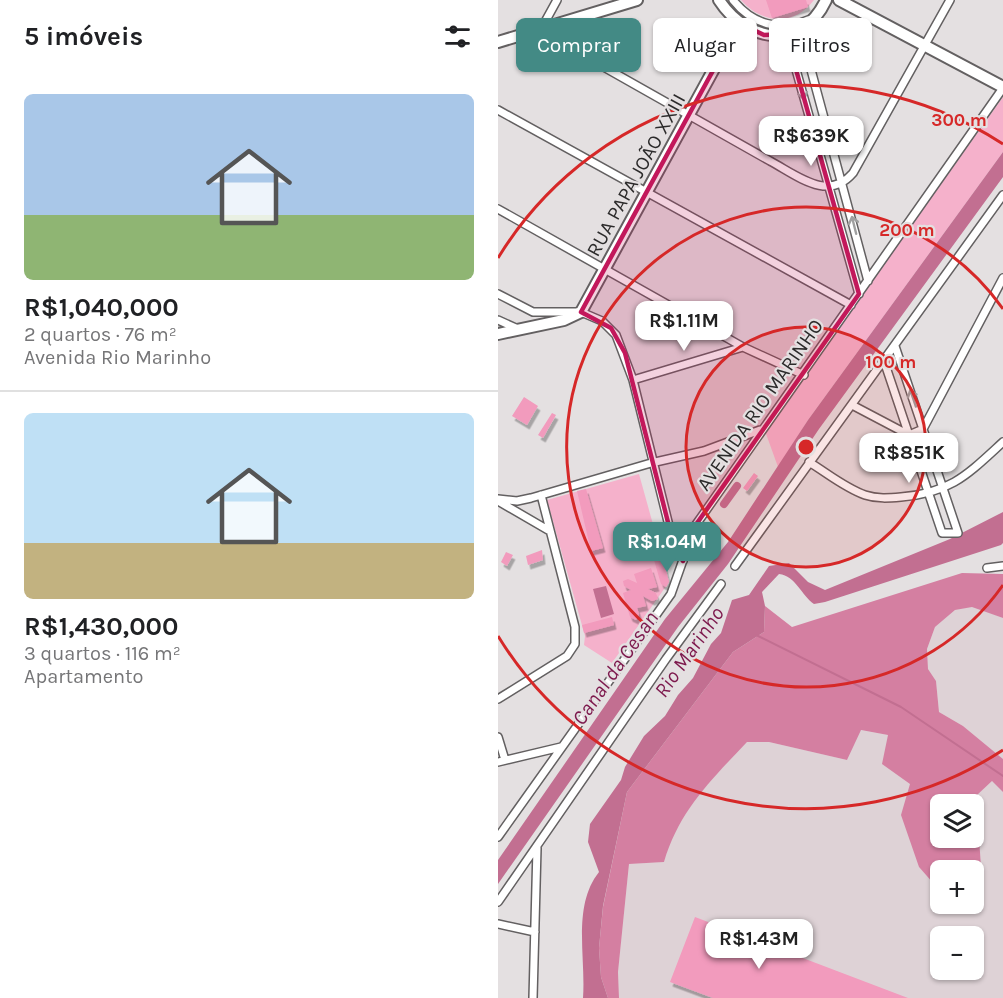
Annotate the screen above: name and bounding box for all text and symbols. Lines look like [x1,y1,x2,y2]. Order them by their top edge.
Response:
chip: Comprar [516,18,641,72]
chip: Alugar [653,18,757,72]
chip: Filtros [769,18,872,72]
icon: filters [441,20,474,53]
text: 5 imóveis [24,21,143,52]
one-way arrow [797,81,809,100]
street label: RUA PAPA JOÃO XXIII [582,90,690,260]
text: 300 m [931,109,987,131]
pin: R$639K [762,116,860,167]
text: R$639K [773,124,849,147]
icon: home [195,133,303,241]
one-way arrow [847,215,859,234]
text: 200 m [879,219,935,241]
text: R$1,040,000 [24,292,179,323]
pin: R$1.11M [629,301,739,352]
text: R$1.11M [649,309,719,332]
street label: AVENIDA RIO MARINHO [692,315,828,495]
text: 2 quartos · 76 m² [24,323,177,346]
text: Avenida Rio Marinho [24,346,211,369]
text: 100 m [866,351,916,373]
one-way arrow [906,389,917,408]
pin: R$851K [860,433,958,484]
centre of rings [796,437,816,457]
text: R$851K [873,441,945,464]
icon: home [195,452,303,560]
pin: R$1.04M [612,522,722,573]
text: R$1.04M [627,530,707,553]
water label: Rio Marinho [649,602,729,702]
water label: Canal da Cesan [567,606,663,730]
text: R$1,430,000 [24,611,179,642]
text: 3 quartos · 116 m² [24,642,181,665]
text: Apartamento [24,665,143,688]
map controls [930,794,984,980]
button: layers [930,794,984,848]
button: + [930,860,984,914]
pin: R$1.43M [704,919,814,970]
button: − [930,926,984,980]
text: R$1.43M [719,927,799,950]

